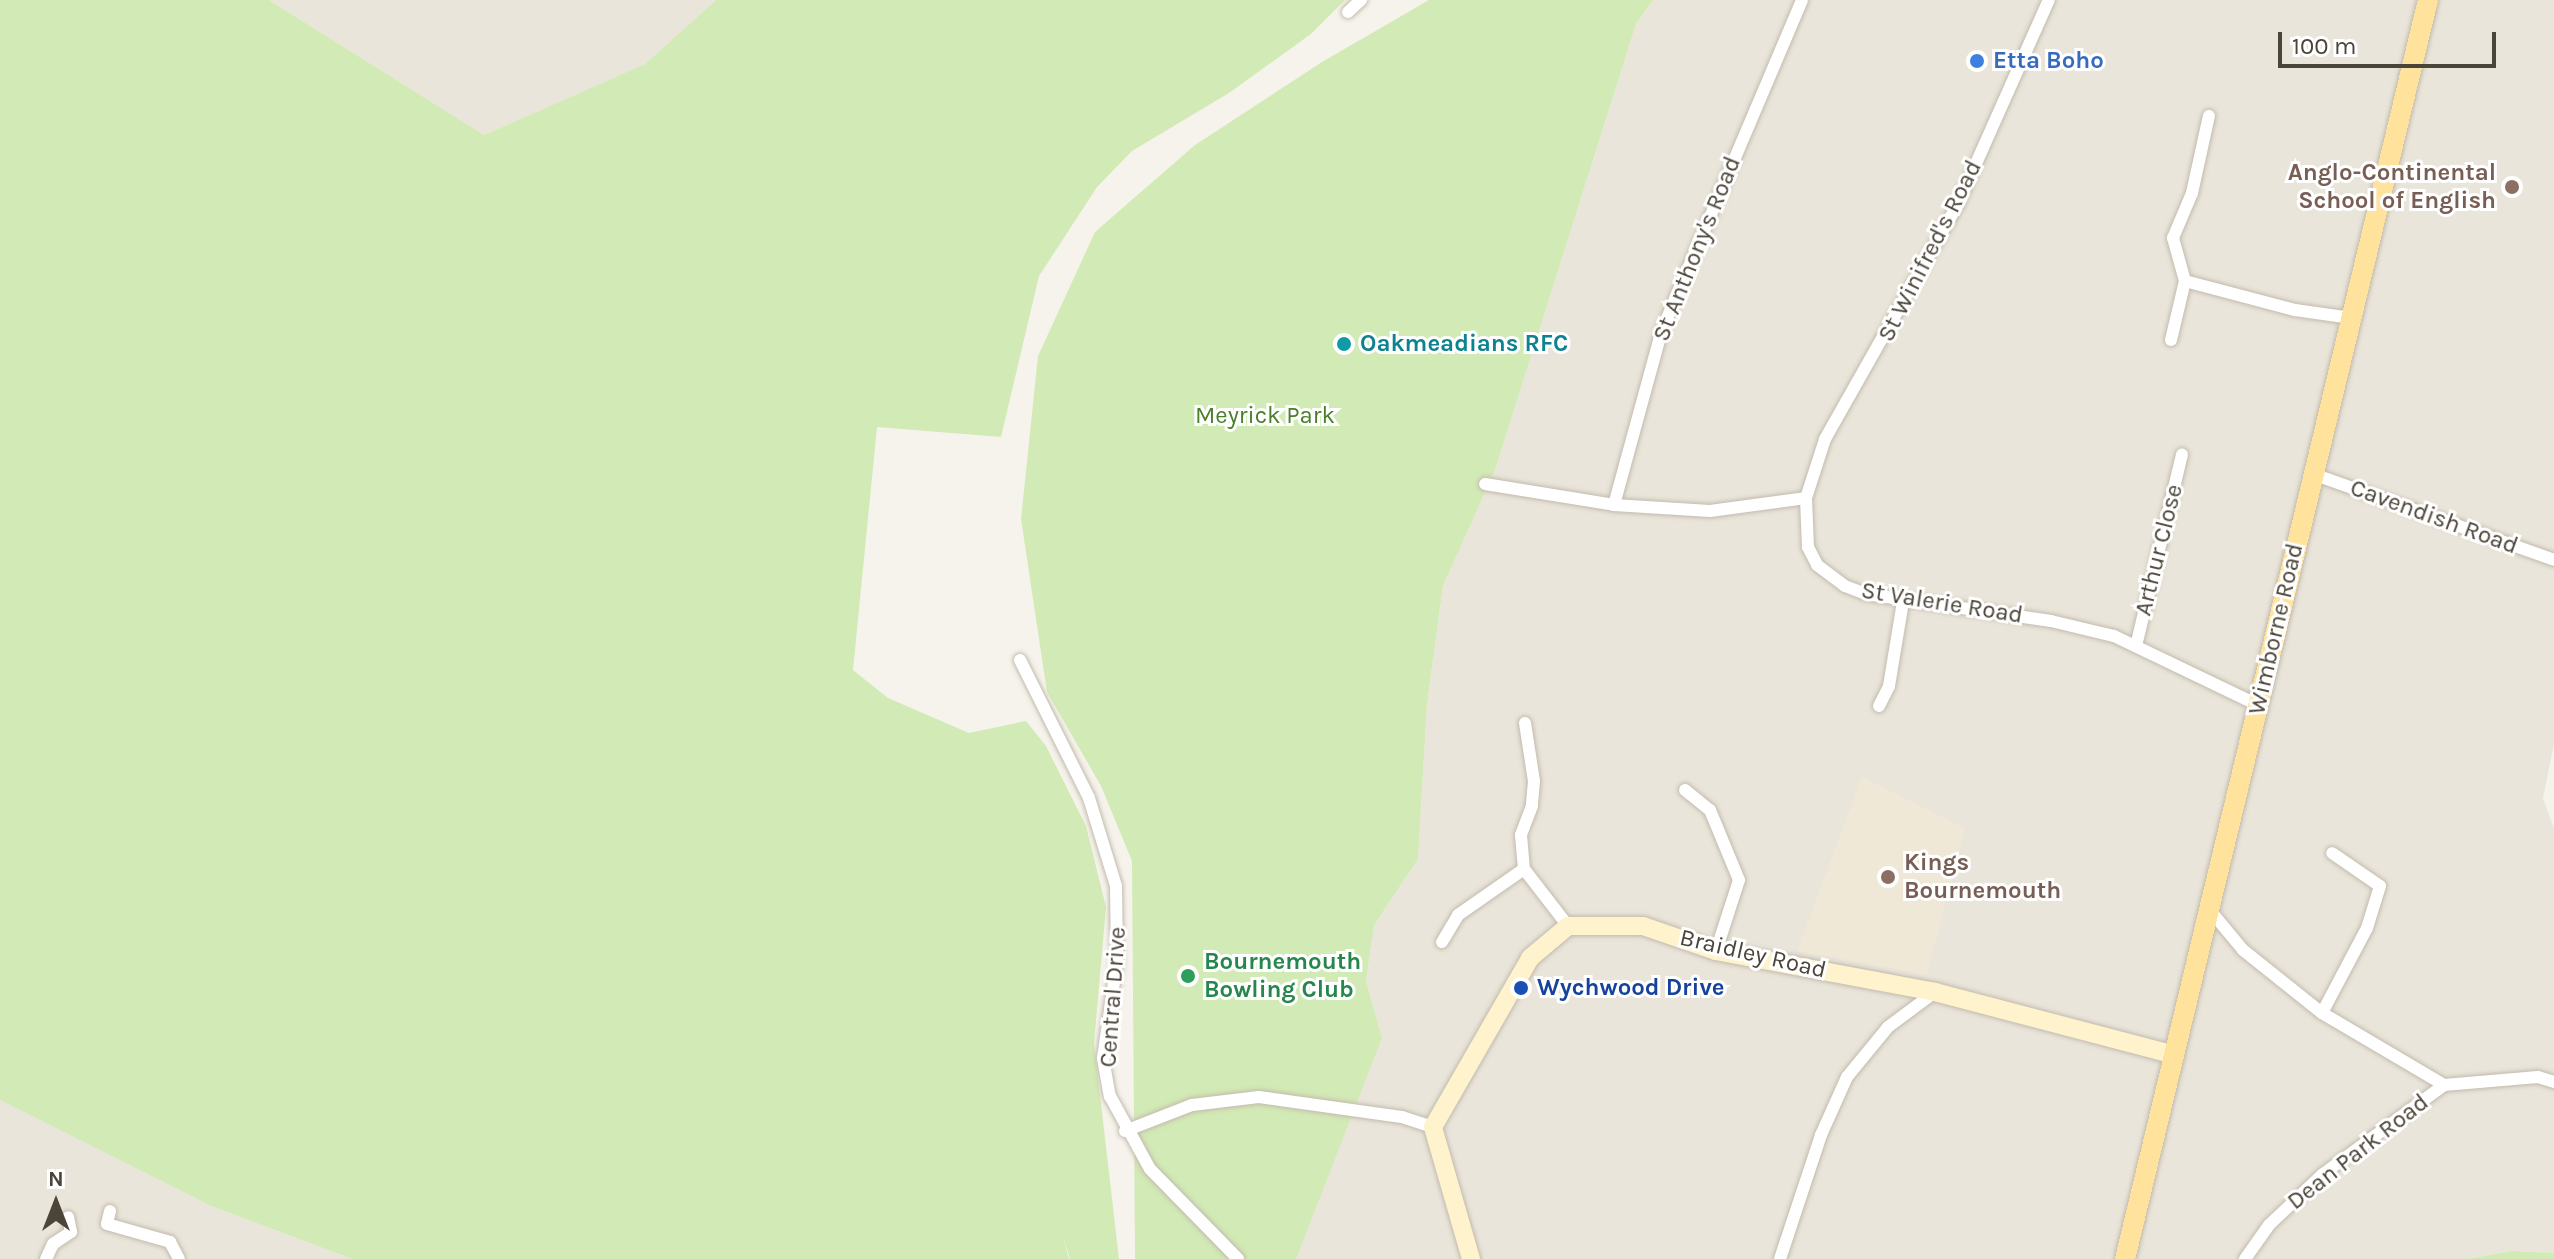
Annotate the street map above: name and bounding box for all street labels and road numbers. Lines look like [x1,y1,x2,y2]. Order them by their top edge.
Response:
street label: St Anthony's Road [1647,152,1747,346]
street label: St Winifred's Road [1872,155,1988,347]
street label: Cavendish Road [2346,473,2522,561]
street label: Arthur Close [2129,481,2189,619]
street label: Wimborne Road [2242,541,2310,717]
street label: St Valerie Road [1859,576,2025,630]
street label: Braidley Road [1677,923,1829,985]
street label: Central Drive [1094,926,1132,1068]
street label: Dean Park Road [2282,1088,2434,1216]

